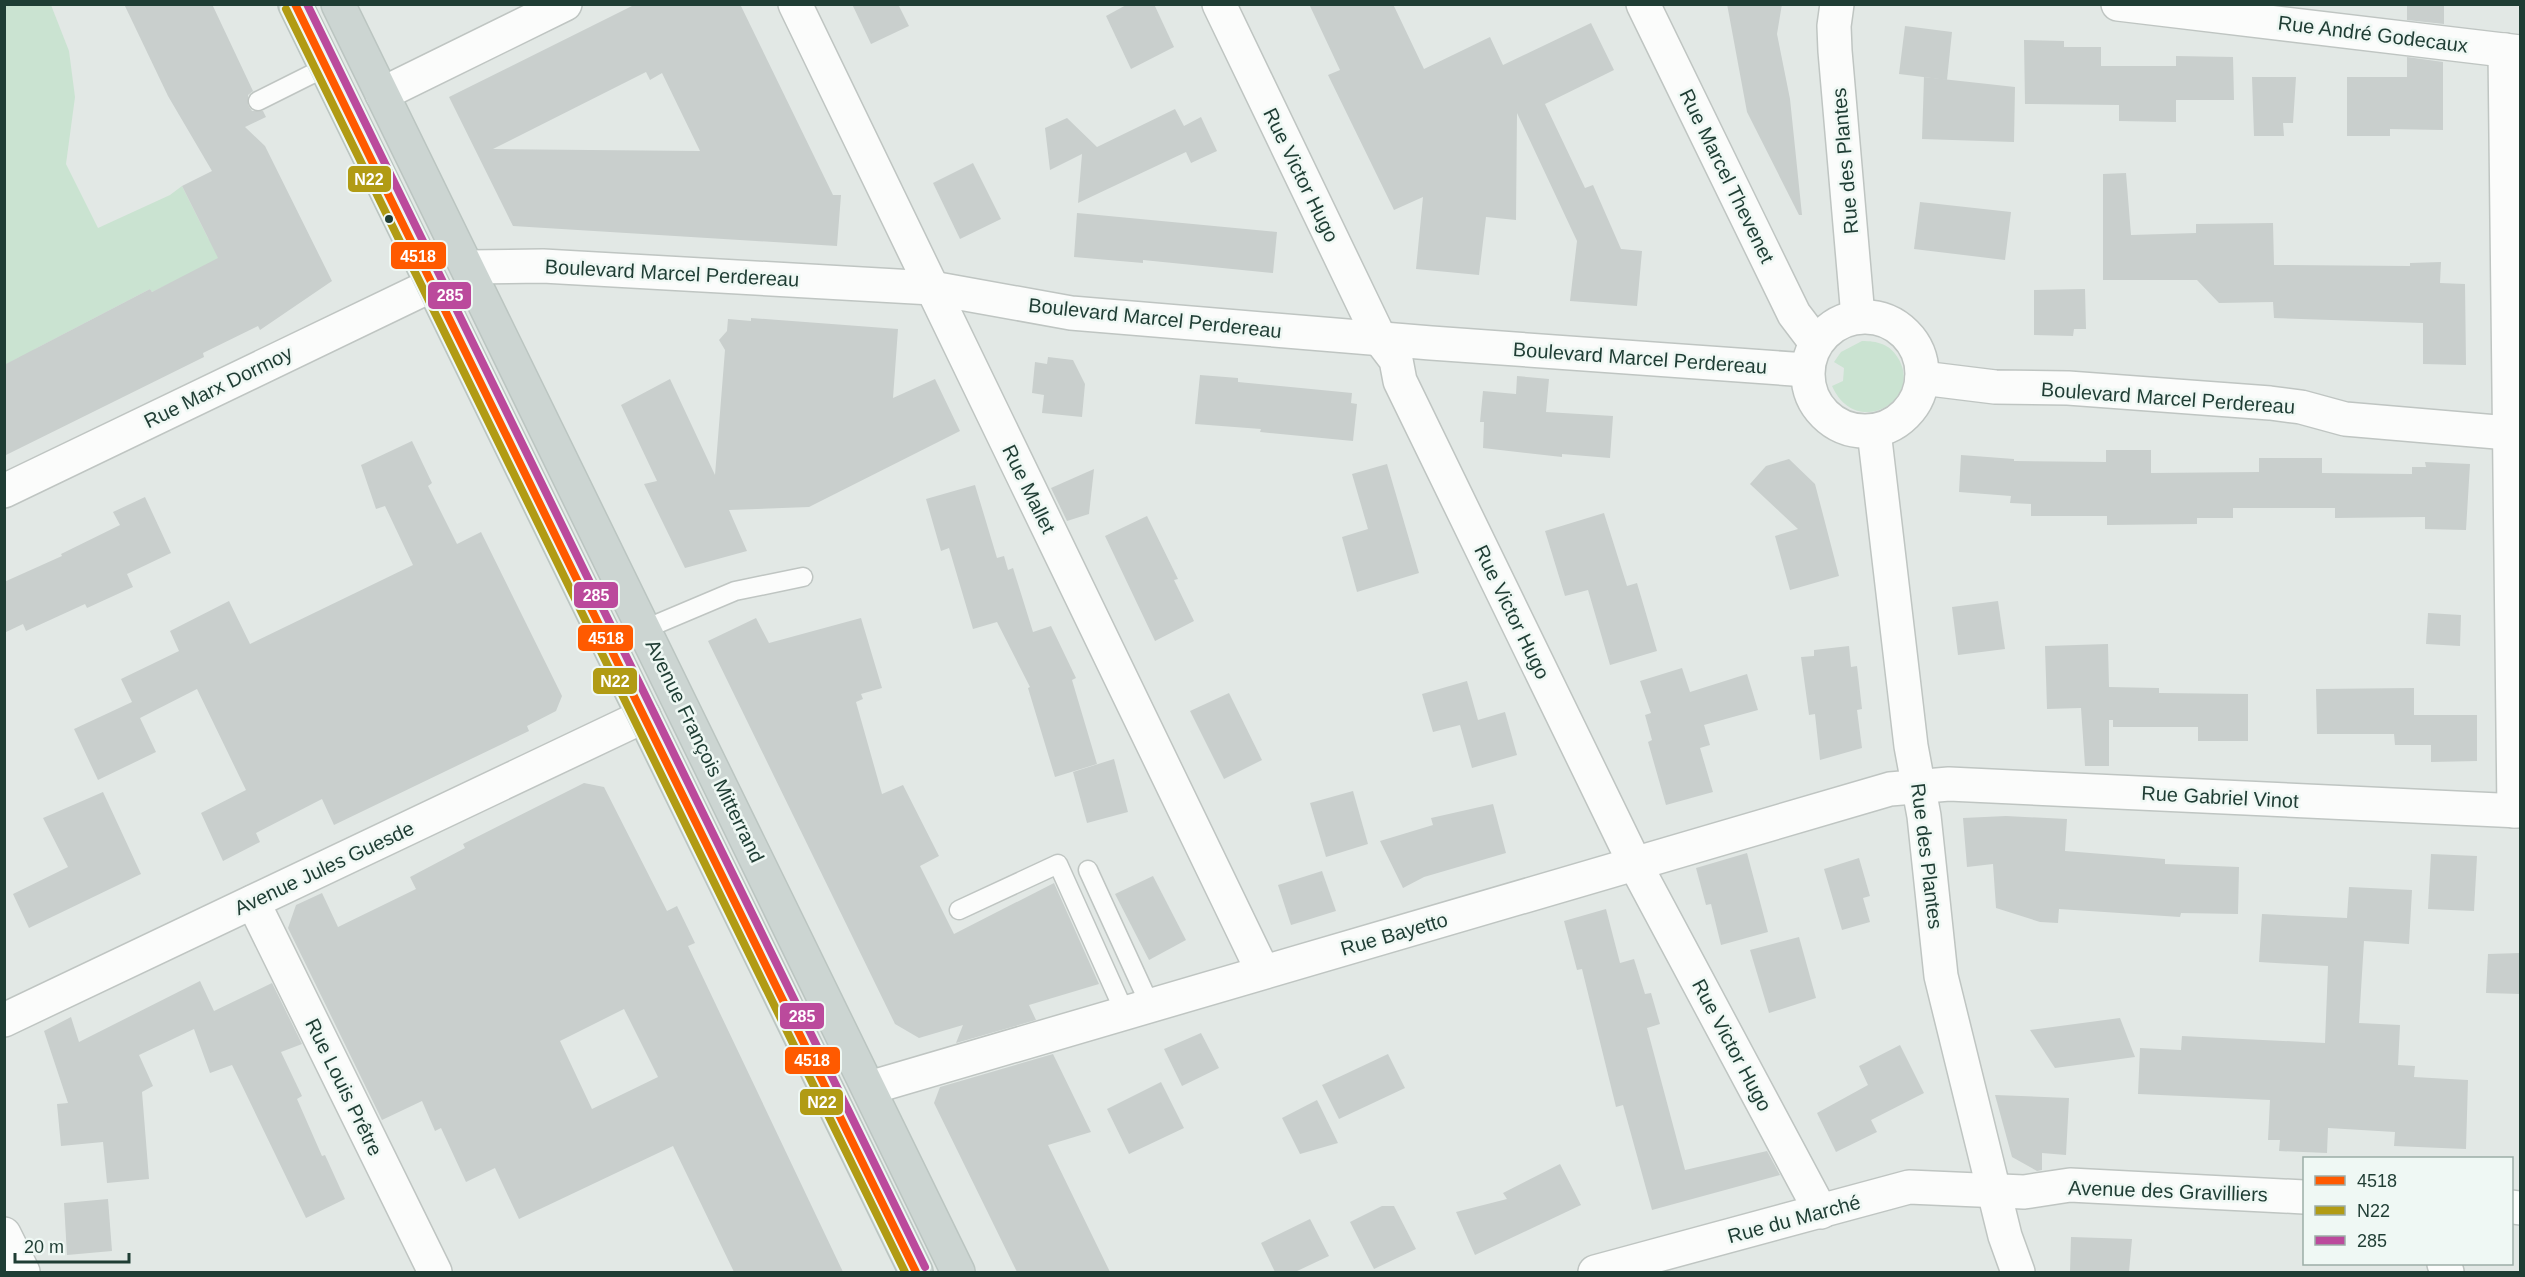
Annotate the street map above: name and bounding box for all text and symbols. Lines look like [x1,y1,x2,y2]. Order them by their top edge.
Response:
street label: Rue André Godecaux [2277,11,2469,57]
street label: Rue Marcel Thevenet [1675,85,1779,267]
street label: Rue des Plantes [1828,87,1862,235]
street label: Rue Victor Hugo [1259,104,1343,246]
line badge: N22 [347,165,392,193]
text: N22 [354,171,384,188]
unlabelled marker [383,213,395,225]
line badge: 4518 [390,241,447,270]
text: 4518 [400,248,436,265]
street label: Boulevard Marcel Perdereau [544,255,800,291]
line badge: 285 [427,281,472,310]
text: 285 [437,287,463,304]
street label: Boulevard Marcel Perdereau [1027,294,1283,342]
street label: Boulevard Marcel Perdereau [1512,338,1768,378]
street label: Rue Marx Dormoy [140,342,296,432]
street label: Boulevard Marcel Perdereau [2040,378,2296,418]
street label: Rue Mallet [998,441,1060,537]
street label: Rue Victor Hugo [1470,541,1554,683]
line badge: 285 [573,581,619,609]
text: 285 [583,587,609,604]
line badge: 4518 [577,624,634,652]
text: 4518 [588,630,624,647]
street label: Avenue François Mitterrand [641,636,769,866]
line badge: N22 [592,667,638,695]
text: N22 [600,673,630,690]
street label: Rue des Plantes [1907,782,1947,930]
street label: Rue Gabriel Vinot [2141,782,2300,812]
street label: Avenue Jules Guesde [231,817,417,919]
street label: Rue Bayetto [1338,908,1450,960]
street label: Rue Victor Hugo [1688,975,1776,1115]
line badge: 285 [779,1002,825,1030]
text: 285 [789,1008,815,1025]
street label: Rue Louis Prêtre [301,1015,387,1159]
line badge: 4518 [784,1046,841,1075]
text: 4518 [794,1052,830,1069]
line badge: N22 [799,1088,844,1116]
text: N22 [807,1094,837,1111]
legend [2303,1157,2513,1265]
text: 4518 [2357,1171,2397,1191]
street label: Avenue des Gravilliers [2068,1177,2268,1205]
street label: Rue du Marché [1725,1191,1863,1247]
text: N22 [2357,1201,2390,1221]
scale bar [15,1226,129,1264]
text: 285 [2357,1231,2387,1251]
text: 20 m [24,1237,64,1257]

